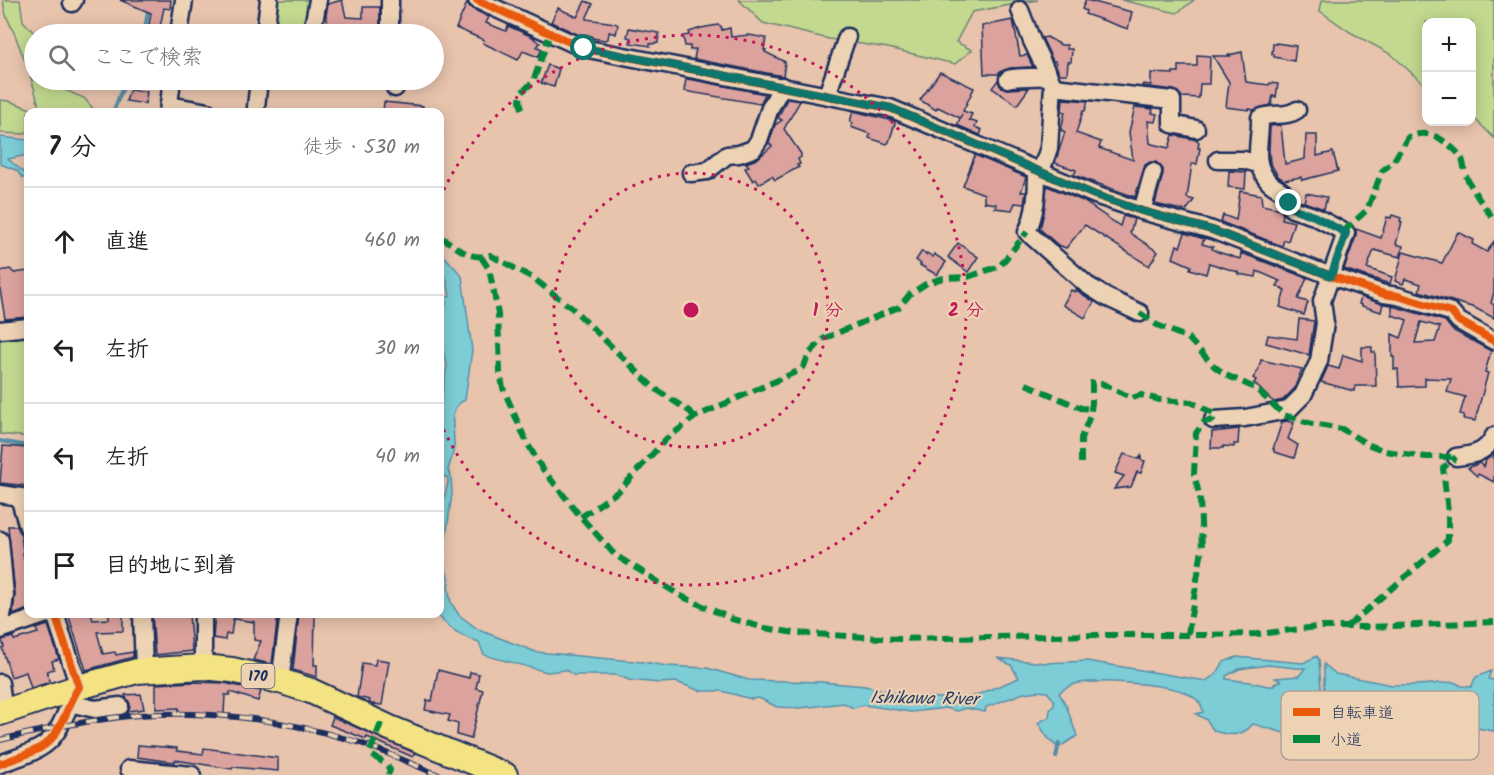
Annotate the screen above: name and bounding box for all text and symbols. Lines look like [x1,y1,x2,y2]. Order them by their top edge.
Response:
map controls [1422,18,1476,126]
button: + [1422,18,1476,72]
search box [24,24,444,90]
route start [570,34,596,60]
icon: search [45,41,78,74]
text: ここで検索 [93,41,203,76]
button: − [1422,72,1476,126]
text: 7 分 [48,127,96,169]
text: 徒歩 · 530 m [303,132,420,164]
route end [1275,189,1301,215]
icon: ahead [48,225,81,258]
text: 直進 [105,225,149,260]
text: 460 m [364,225,420,257]
text: 1 分 [813,297,843,326]
text: 2 分 [948,297,984,326]
centre of rings [681,300,701,320]
icon: left [48,333,81,366]
text: 左折 [105,333,149,368]
text: 30 m [375,333,420,365]
icon: left [48,441,81,474]
text: 左折 [105,441,149,476]
text: 40 m [375,441,420,473]
icon: arrive [48,549,81,582]
text: 目的地に到着 [105,549,237,584]
road number: 170 [242,664,274,688]
water label: Ishikawa River [870,684,982,715]
legend [1281,691,1479,760]
text: 自転車道 [1330,701,1394,726]
text: 小道 [1330,728,1362,753]

